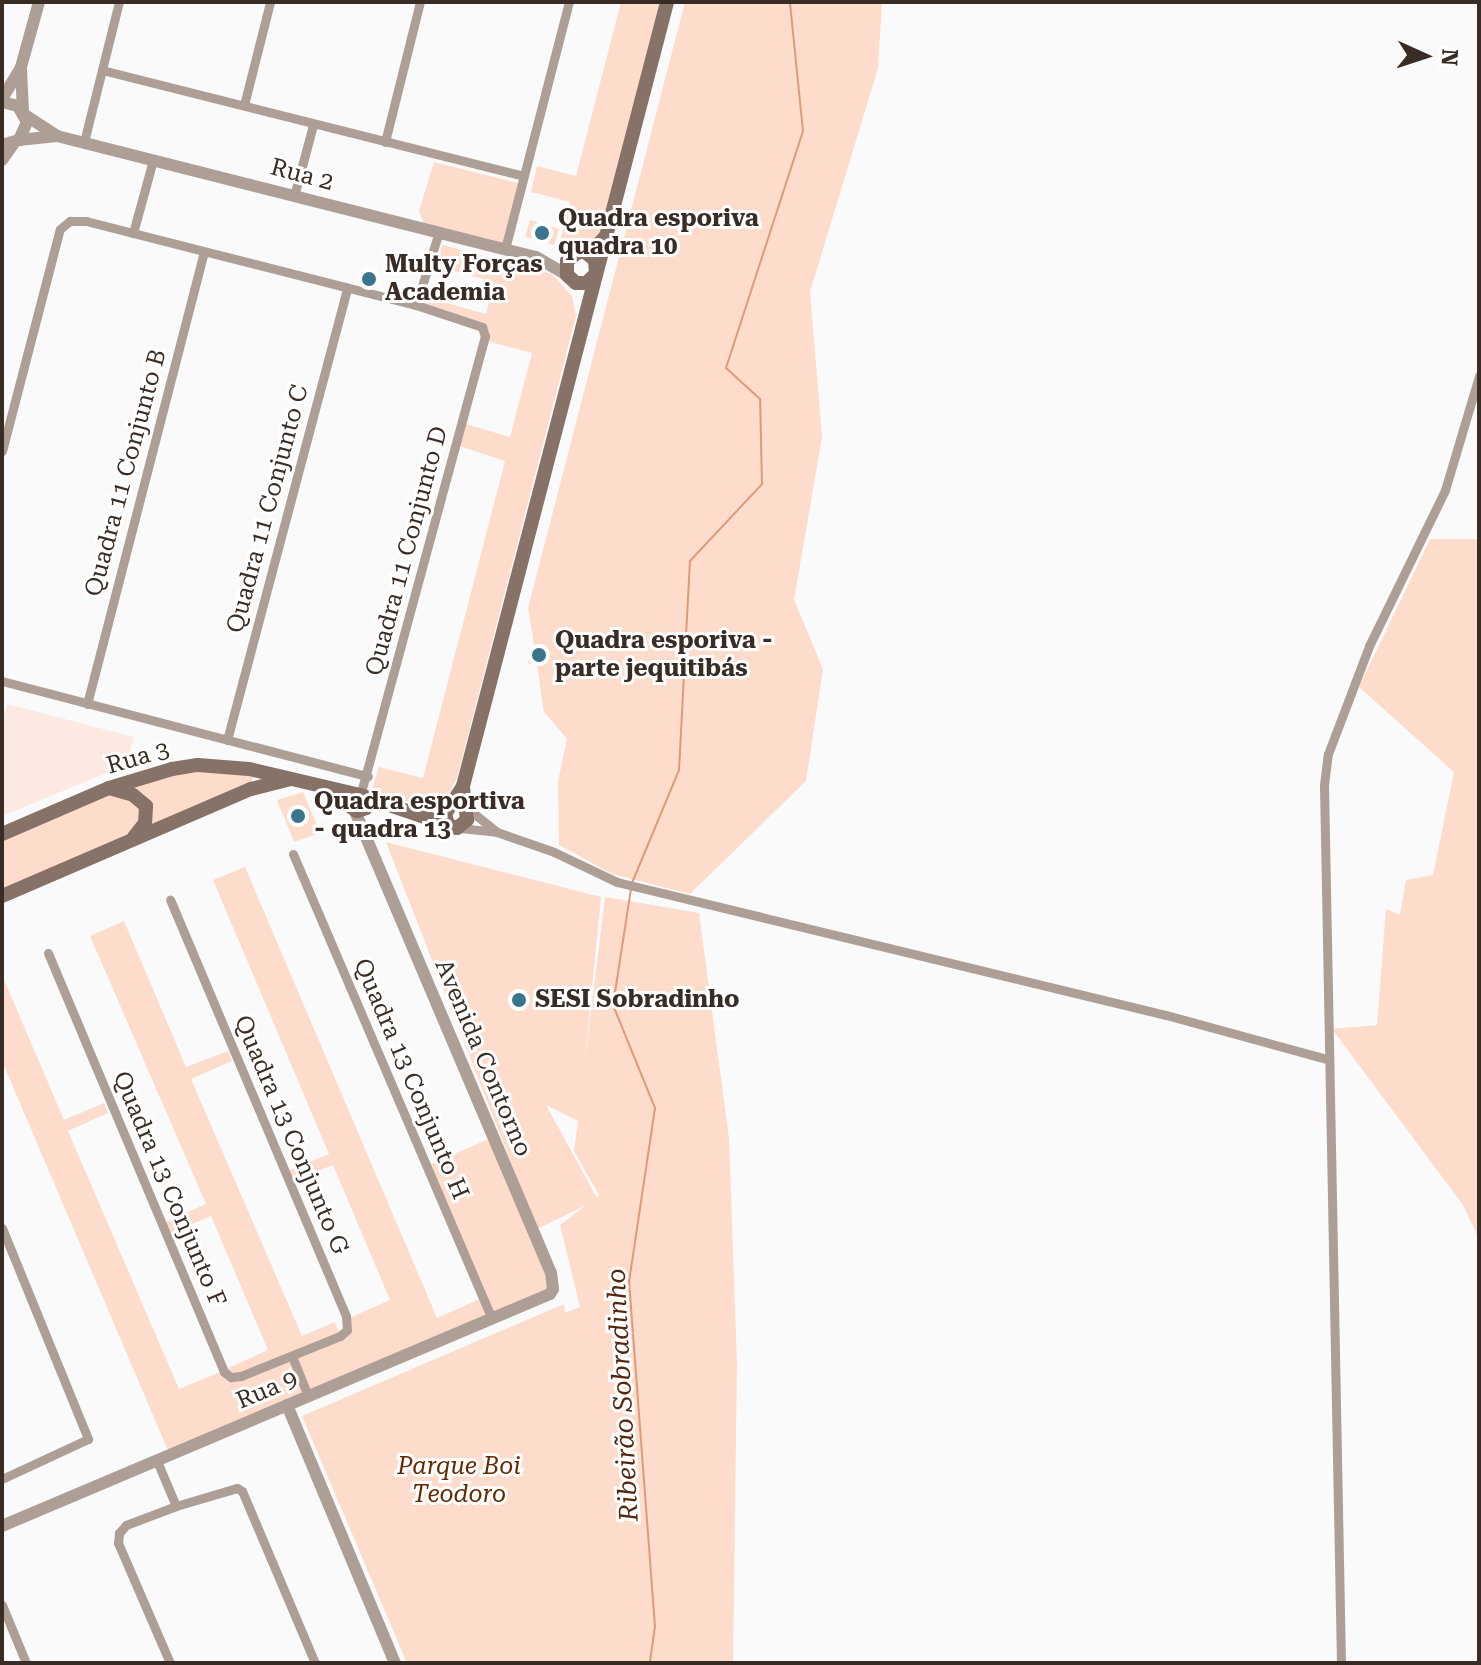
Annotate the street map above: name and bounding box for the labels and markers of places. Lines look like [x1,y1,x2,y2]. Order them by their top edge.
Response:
place label: Quadra esporiva quadra 10 [558,205,759,261]
marker: Quadra esporiva quadra 10 [533,224,551,242]
place label: Multy Forças Academia [385,251,543,307]
marker: Multy Forças Academia [360,270,378,288]
place label: Quadra esporiva - parte jequitibás [555,627,773,683]
marker: Quadra esporiva - parte jequitibás [530,646,548,664]
place label: Quadra esportiva - quadra 13 [314,788,525,844]
marker: Quadra esportiva - quadra 13 [289,807,307,825]
place label: SESI Sobradinho [535,986,740,1014]
marker: SESI Sobradinho [510,991,528,1009]

